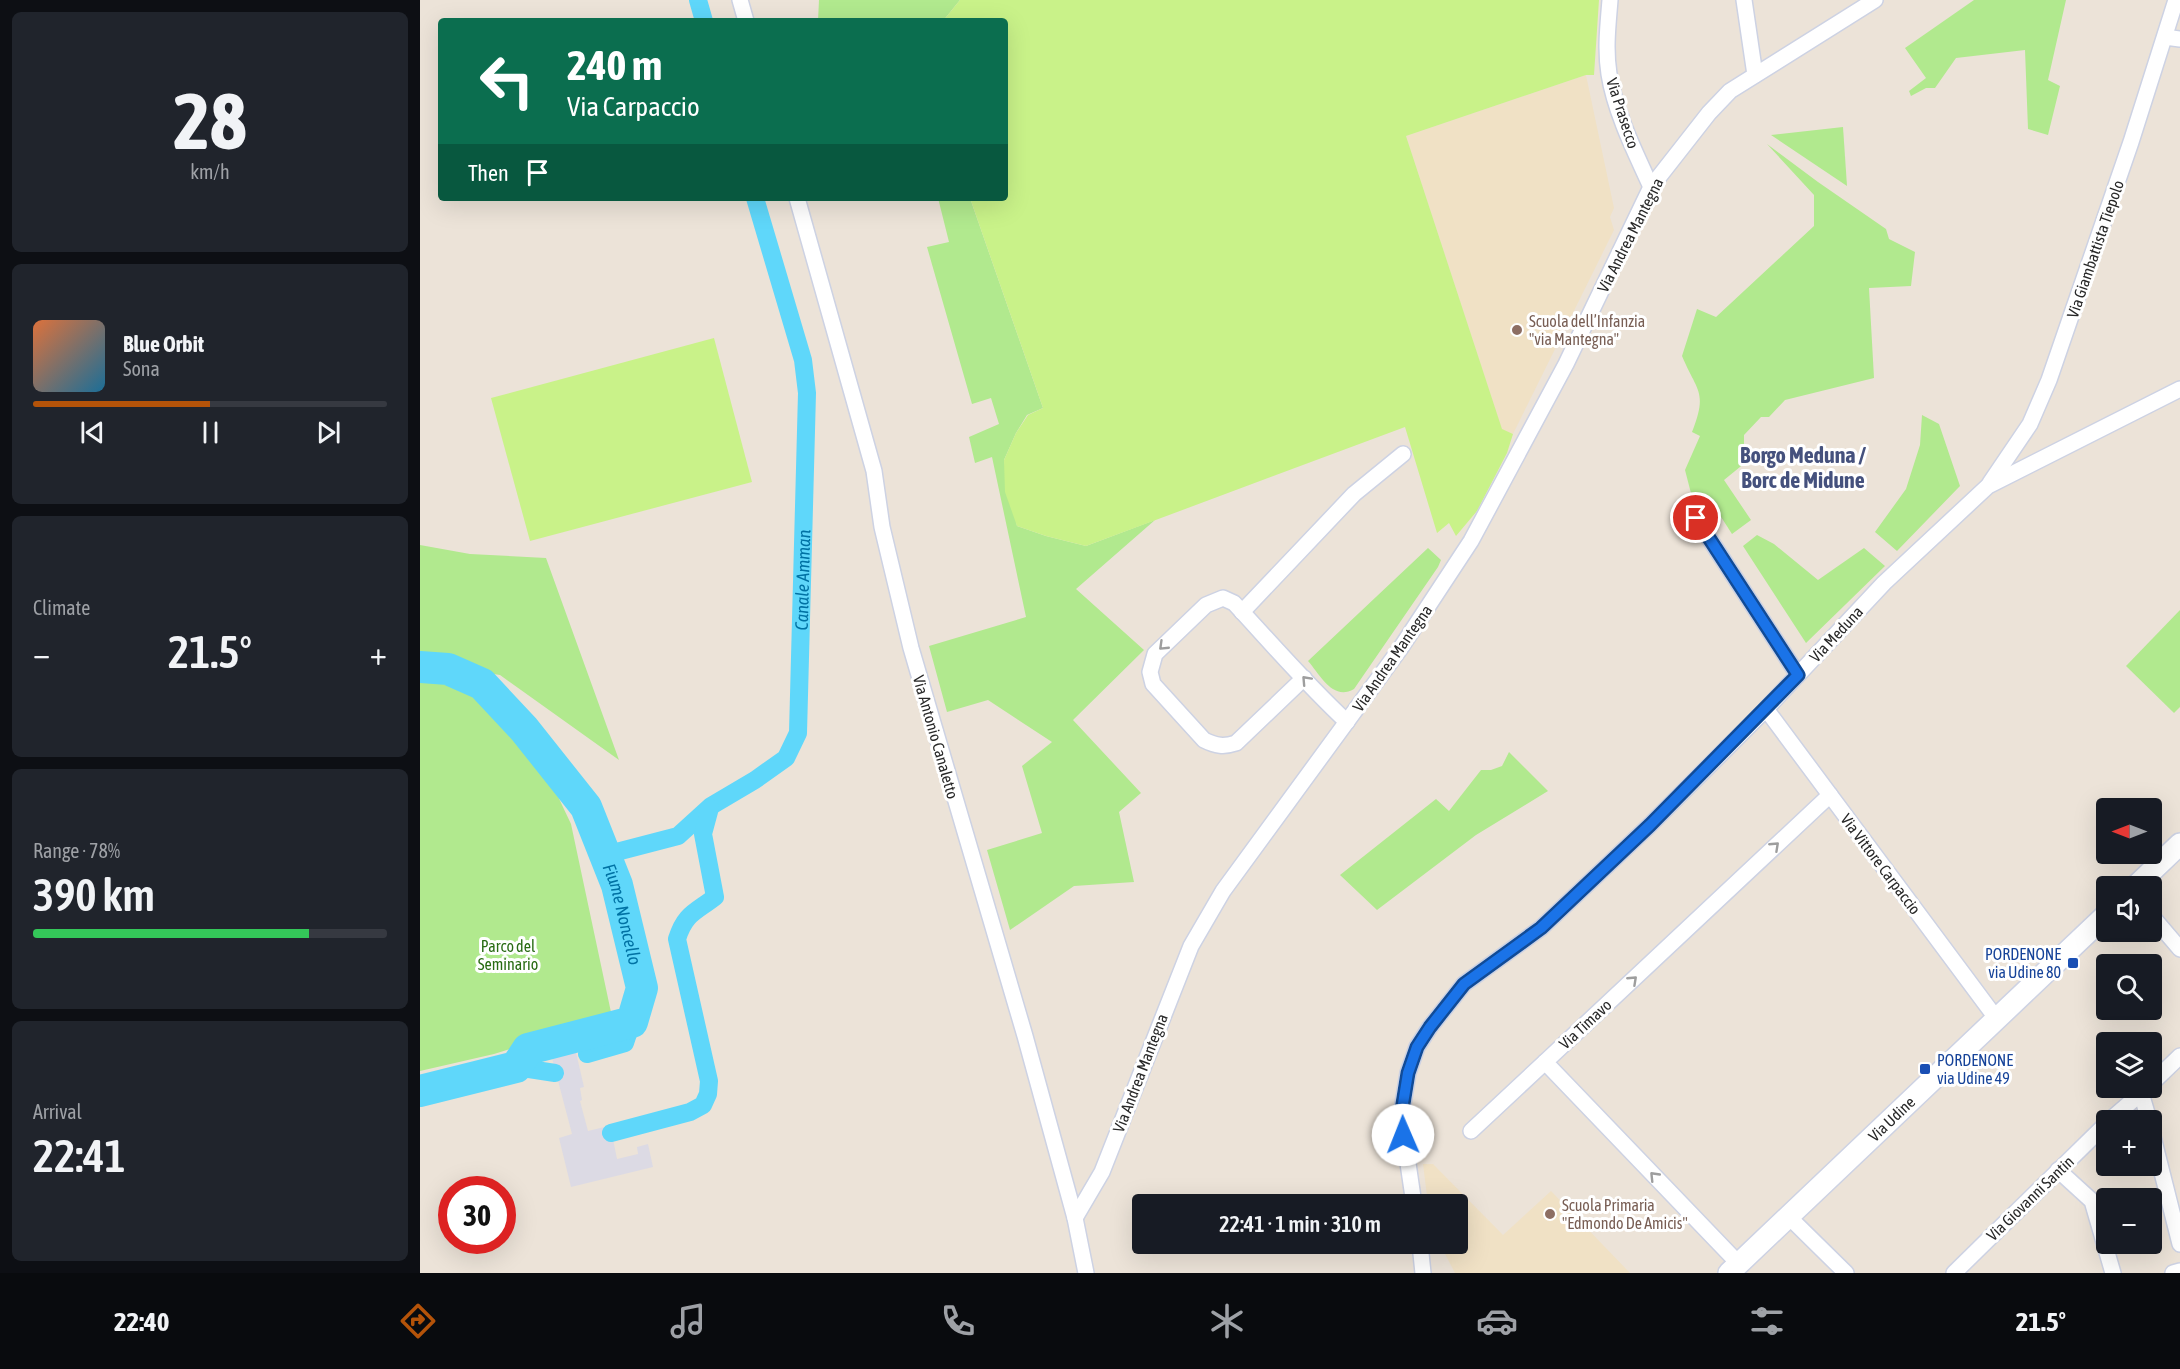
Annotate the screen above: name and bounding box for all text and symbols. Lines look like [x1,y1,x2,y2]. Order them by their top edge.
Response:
text: 240 m [567,41,662,89]
icon: left [468,42,546,120]
street label: Via Prasecco [1603,75,1643,151]
text: 28 [173,76,247,166]
text: Via Carpaccio [567,91,700,122]
icon: arrive [521,156,554,189]
text: km/h [190,160,230,183]
text: Then [468,160,509,186]
street label: Via Andrea Mantegna [1593,175,1667,296]
street label: Via Giambattista Tiepolo [2063,178,2128,321]
place label: Scuola dell’Infanzia "via Mantegna" [1529,312,1645,349]
marker: Scuola dell’Infanzia "via Mantegna" [1510,323,1524,337]
text: Blue Orbit [123,331,204,357]
text: Sona [123,357,160,380]
icon: previous [76,416,109,449]
icon: pause [194,416,227,449]
icon: next [312,416,345,449]
district label: Borgo Meduna / Borc de Midune [1740,442,1867,493]
pin [1670,492,1721,543]
icon: arrive [1679,501,1712,534]
water label: Canale Amman [790,529,814,631]
text: Climate [33,596,90,619]
street label: Via Andrea Mantegna [1349,601,1436,715]
street label: Via Meduna [1806,602,1866,666]
text: 21.5° [168,626,252,678]
text: − [33,634,50,672]
text: + [370,634,387,672]
one-way arrow [1160,638,1171,649]
street label: Via Antonio Canaletto [910,673,962,801]
one-way arrow [1302,677,1313,687]
north arrow [2096,798,2162,864]
map controls [2096,798,2162,1254]
street label: Via Vittore Carpaccio [1837,810,1925,918]
text: Range · 78% [33,839,120,862]
one-way arrow [1768,842,1778,853]
water label: Fiume Noncello [599,860,646,967]
text: 390 km [33,869,155,921]
button: sound [2096,876,2162,942]
park label: Parco del Seminario [478,937,538,973]
place label: PORDENONE via Udine 80 [1985,945,2061,981]
button: search [2096,954,2162,1020]
marker: PORDENONE via Udine 80 [2066,956,2080,970]
one-way arrow [1626,976,1636,987]
street label: Via Timavo [1555,995,1615,1053]
street label: Via Andrea Mantegna [1109,1011,1172,1135]
button: layers [2096,1032,2162,1098]
place label: PORDENONE via Udine 49 [1937,1051,2013,1087]
marker: PORDENONE via Udine 49 [1918,1062,1932,1076]
street label: Via Udine [1865,1093,1918,1145]
text: Arrival [33,1100,82,1123]
position arrow [1371,1103,1435,1167]
button: + [2096,1110,2162,1176]
text: 22:41 [33,1130,126,1182]
street label: Via Giovanni Santin [1983,1152,2077,1244]
one-way arrow [1651,1173,1662,1184]
speed limit sign: 30 [438,1176,516,1254]
button: − [2096,1188,2162,1254]
place label: Scuola Primaria "Edmondo De Amicis" [1562,1196,1688,1232]
marker: Scuola Primaria "Edmondo De Amicis" [1543,1207,1557,1221]
text: 22:41 · 1 min · 310 m [1219,1211,1381,1237]
icon: directions [397,1300,439,1342]
icon: music [667,1300,709,1342]
icon: phone [937,1300,979,1342]
icon: climate [1206,1300,1248,1342]
icon: car [1476,1300,1518,1342]
icon: filters [1746,1300,1788,1342]
text: 22:40 [114,1306,169,1337]
text: 21.5° [2016,1306,2066,1337]

